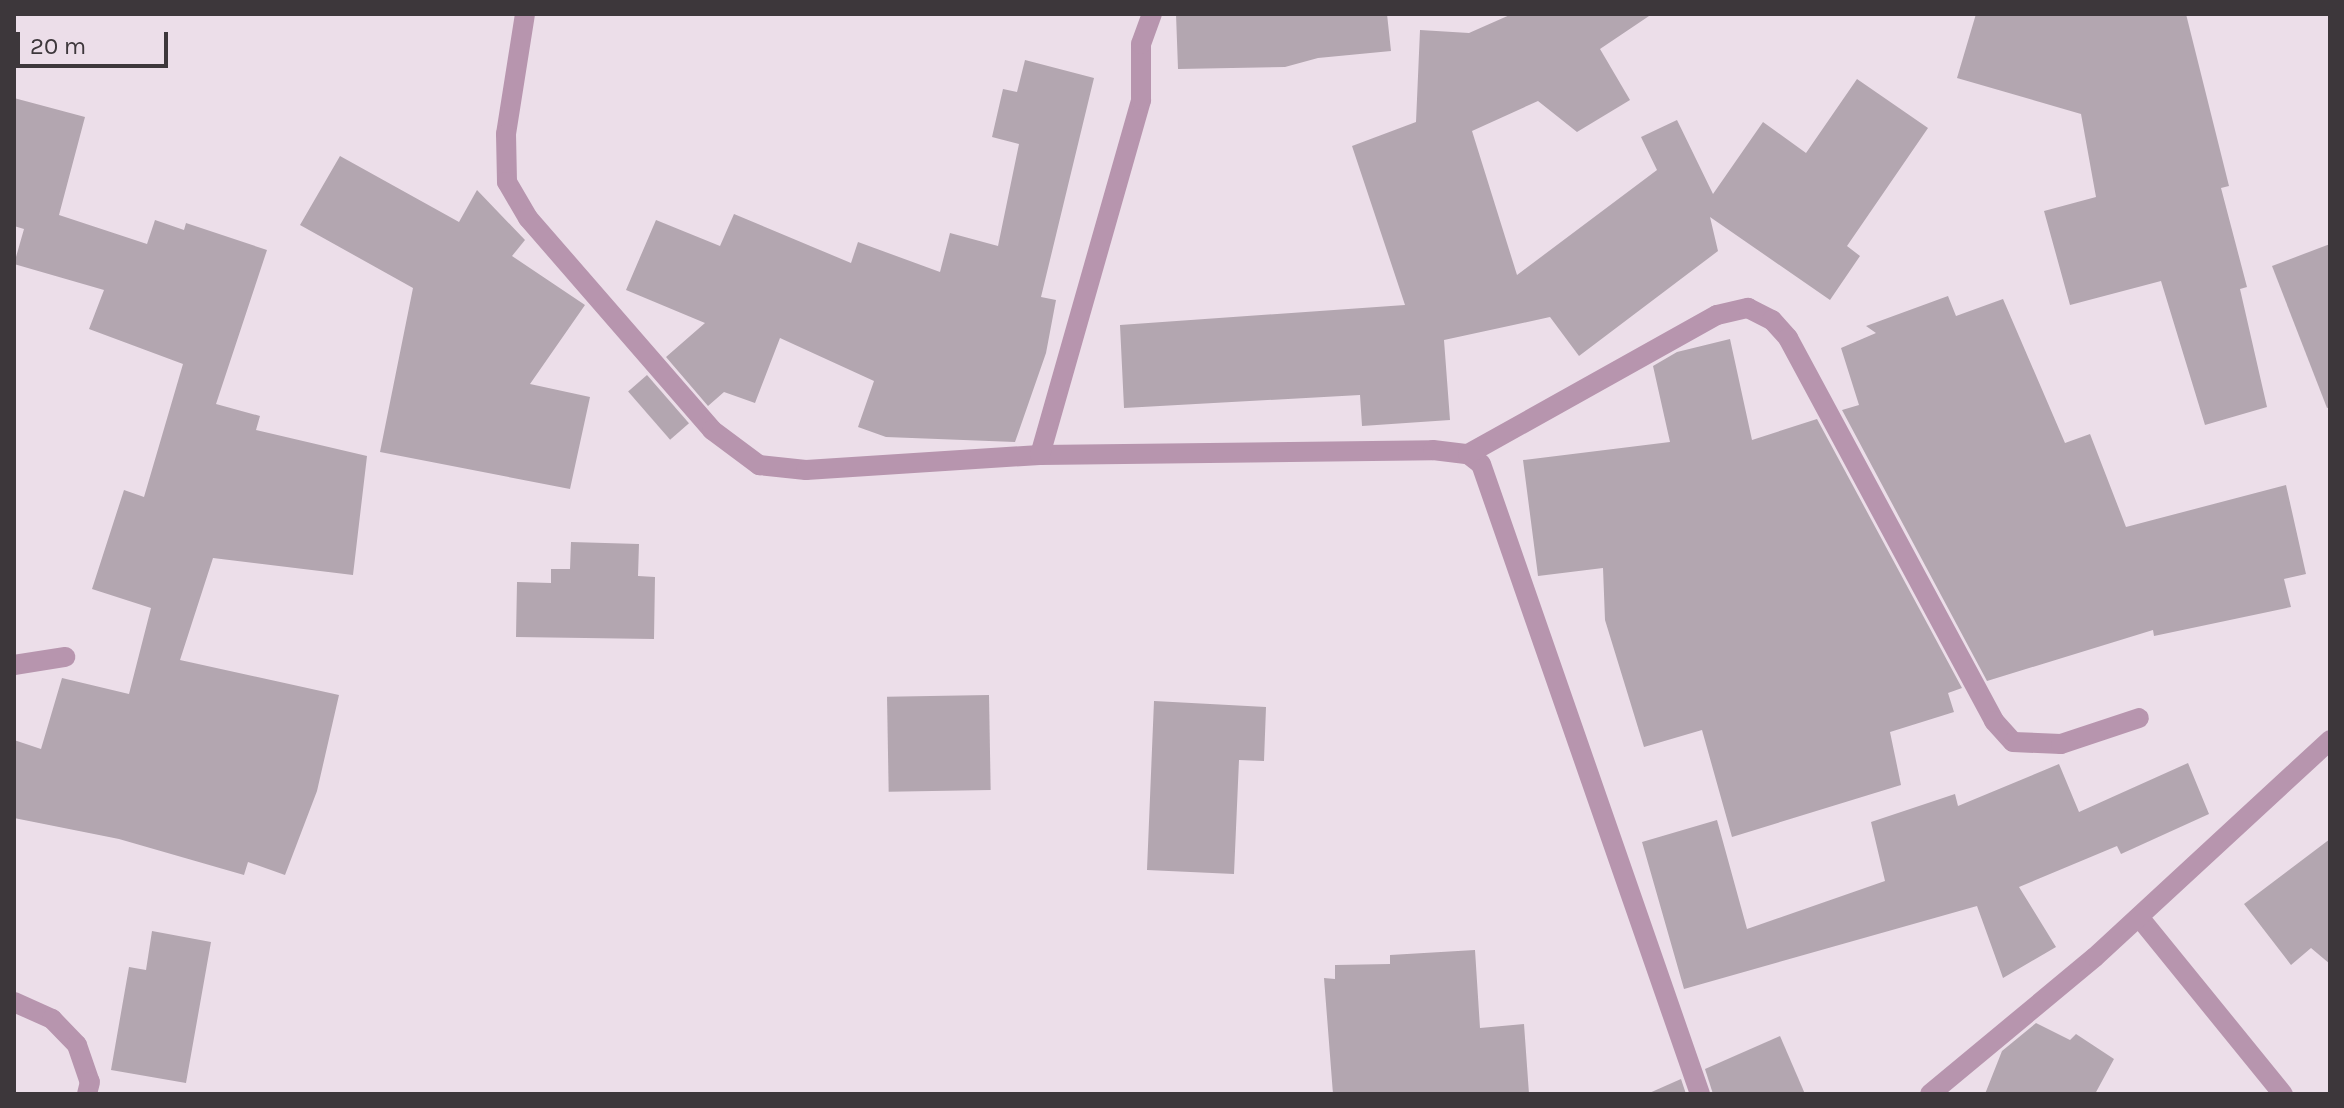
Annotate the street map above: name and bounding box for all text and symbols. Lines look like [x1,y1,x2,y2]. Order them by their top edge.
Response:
scale bar [20,16,172,66]
text: 20 m [30,32,86,60]

